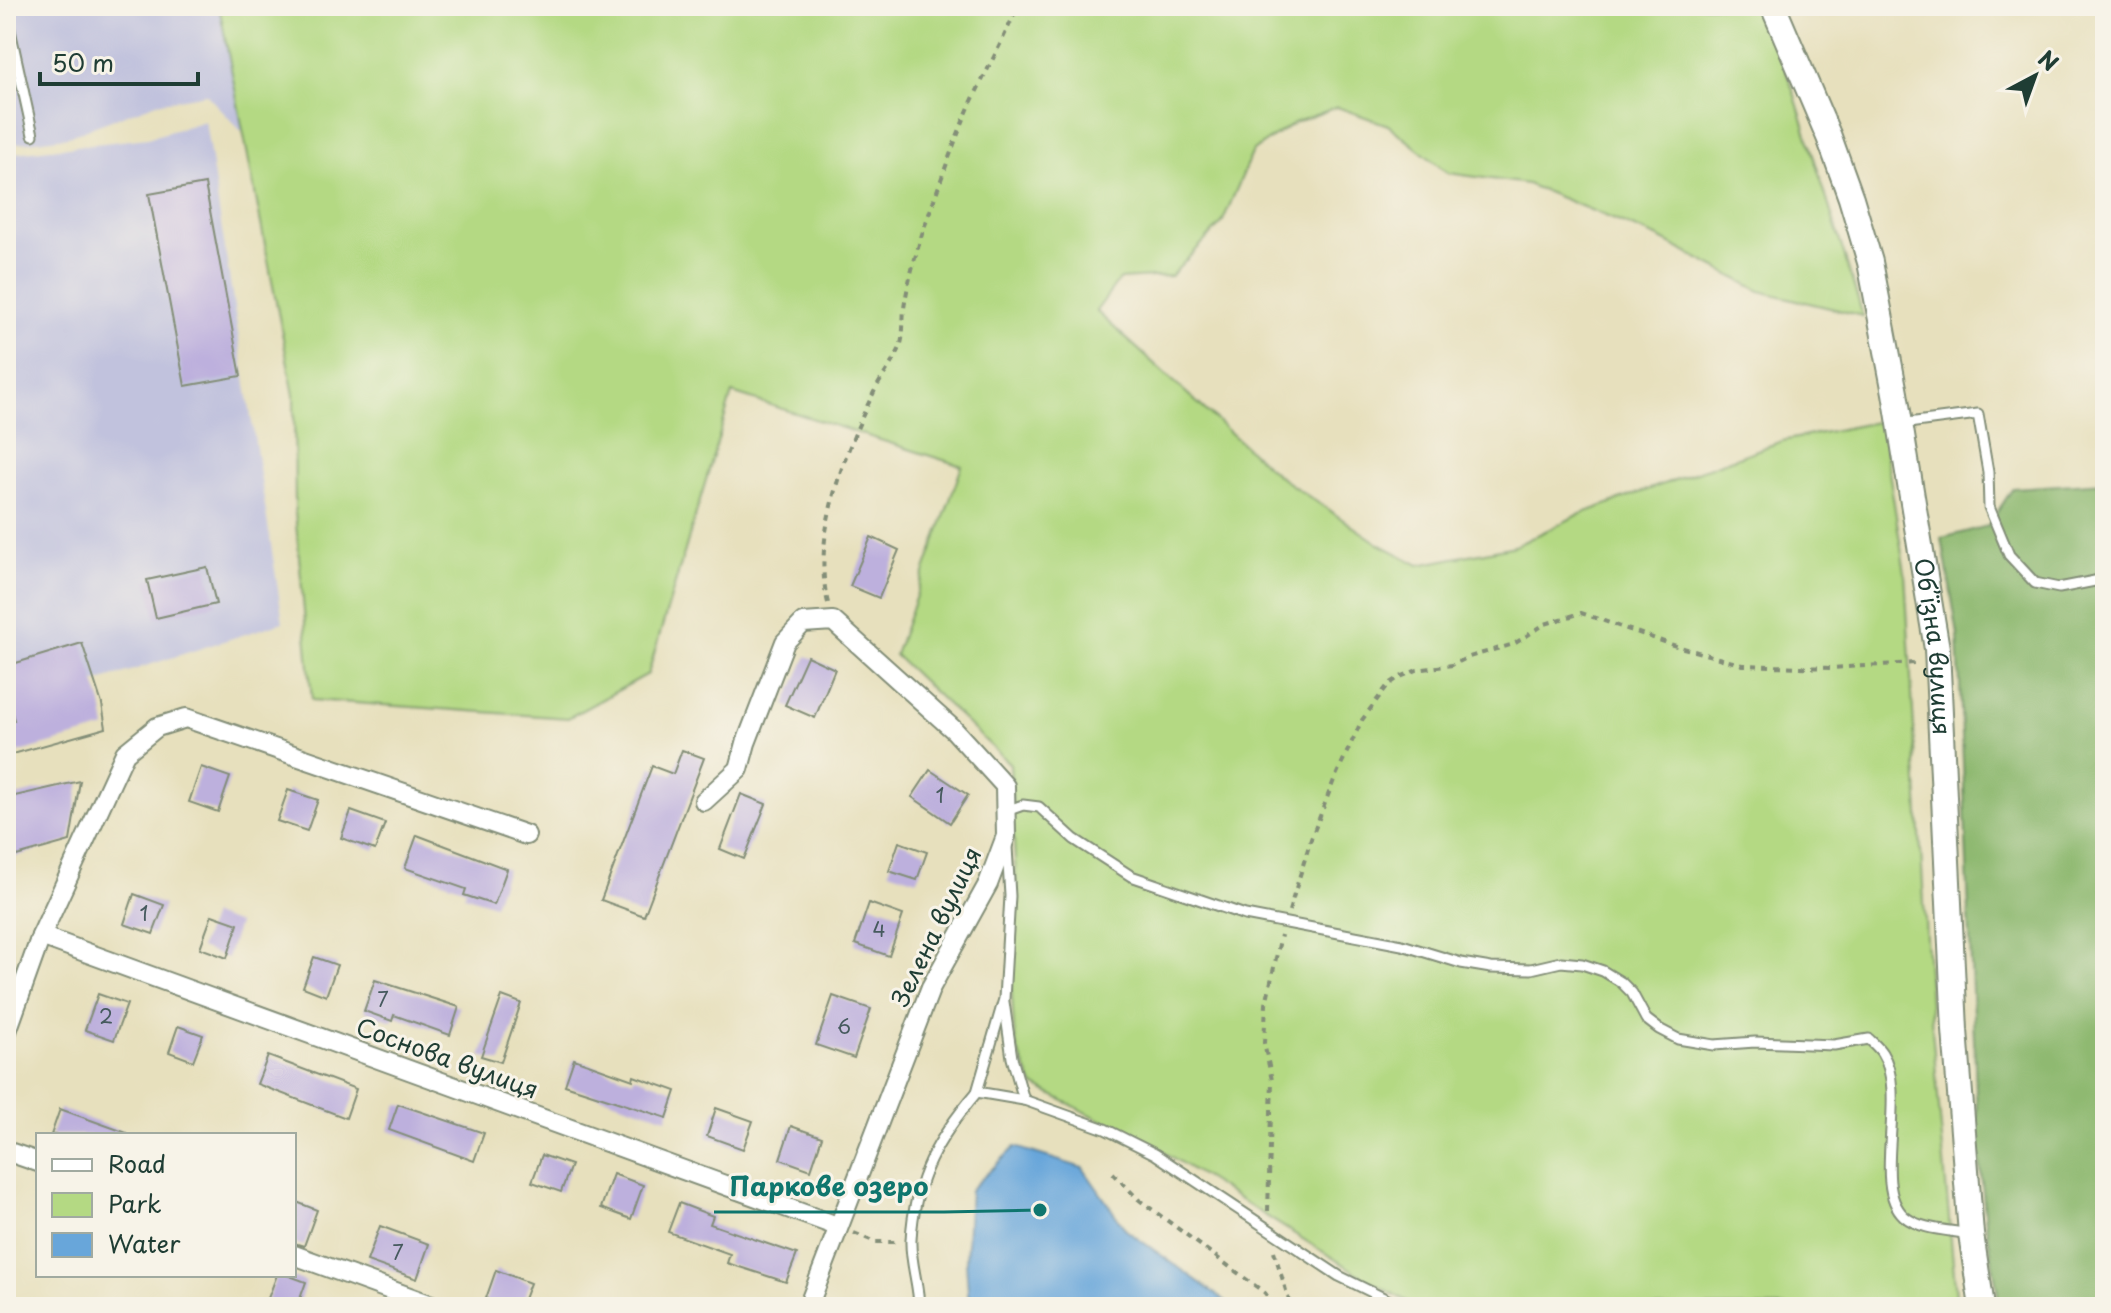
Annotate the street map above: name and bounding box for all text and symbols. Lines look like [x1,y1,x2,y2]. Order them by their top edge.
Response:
scale bar [40,36,198,86]
north arrow [1995,36,2075,116]
text: N [2032,42,2067,78]
text: 50 m [52,44,114,80]
street label: Об’їзна вулиця [1906,555,1961,736]
house number: 1 [936,780,944,810]
street label: Зелена вулиця [881,840,989,1012]
house number: 1 [140,898,148,928]
house number: 4 [872,914,886,944]
house number: 7 [377,984,389,1014]
house number: 2 [99,1001,113,1031]
street label: Соснова вулиця [352,1007,544,1107]
house number: 6 [837,1011,851,1041]
legend [36,1133,296,1277]
text: Road [108,1145,166,1181]
callout: Паркове озеро [714,1162,944,1212]
text: Паркове озеро [730,1166,928,1205]
text: Park [108,1185,162,1221]
text: Water [108,1225,181,1261]
house number: 7 [392,1237,404,1267]

